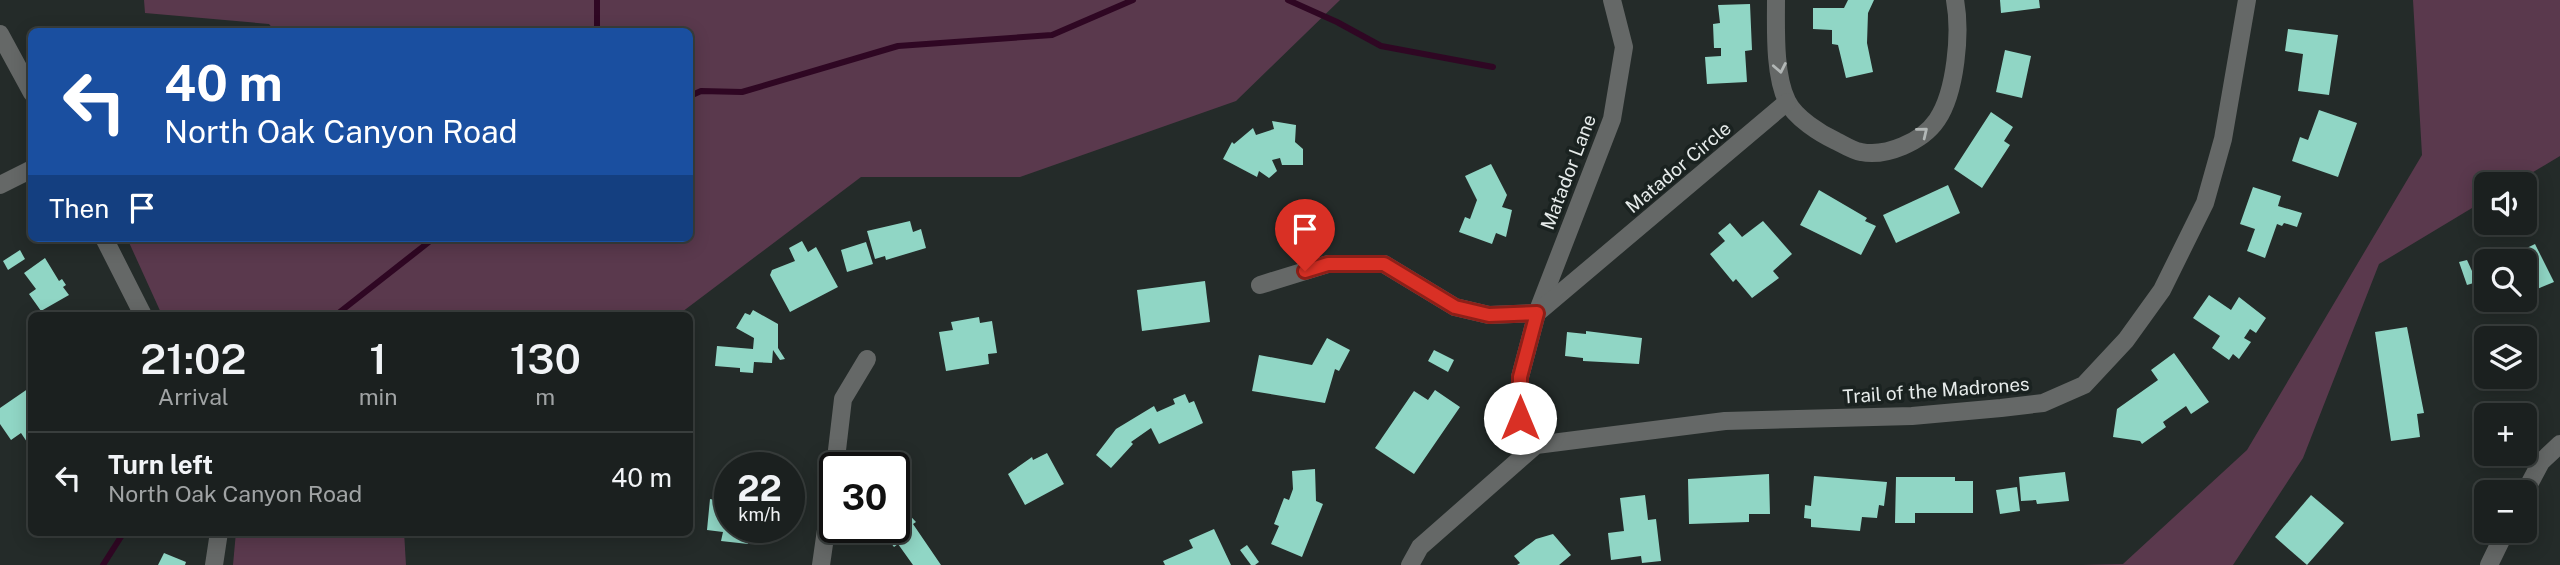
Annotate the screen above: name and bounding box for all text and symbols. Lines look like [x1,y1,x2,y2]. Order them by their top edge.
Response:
text: 40 m [164,54,283,112]
icon: left [49,56,140,147]
one-way arrow [1772,62,1787,74]
street label: Matador Lane [1536,111,1600,233]
text: North Oak Canyon Road [164,113,518,150]
street label: Matador Circle [1621,117,1735,217]
one-way arrow [1914,128,1927,140]
map controls [2474,172,2537,543]
button: sound [2474,172,2537,235]
icon: arrive [123,189,161,227]
text: Then [49,193,109,224]
pin [1275,199,1335,271]
icon: arrive [1286,210,1324,248]
button: search [2474,249,2537,312]
button: layers [2474,326,2537,389]
text: 21:02 [140,334,247,383]
text: 1 [369,334,387,383]
text: 130 [510,334,581,383]
street label: Trail of the Madrones [1842,372,2030,408]
position arrow [1483,381,1557,455]
text: Arrival [158,383,229,410]
text: min [359,383,398,410]
text: m [535,383,555,410]
button: + [2474,403,2537,466]
text: Turn left [108,449,213,480]
speed limit sign: 30 [819,452,910,543]
icon: left [49,459,87,497]
text: 40 m [611,462,672,493]
text: 22 [737,468,782,509]
text: North Oak Canyon Road [108,480,362,507]
button: − [2474,480,2537,543]
text: km/h [738,504,781,525]

